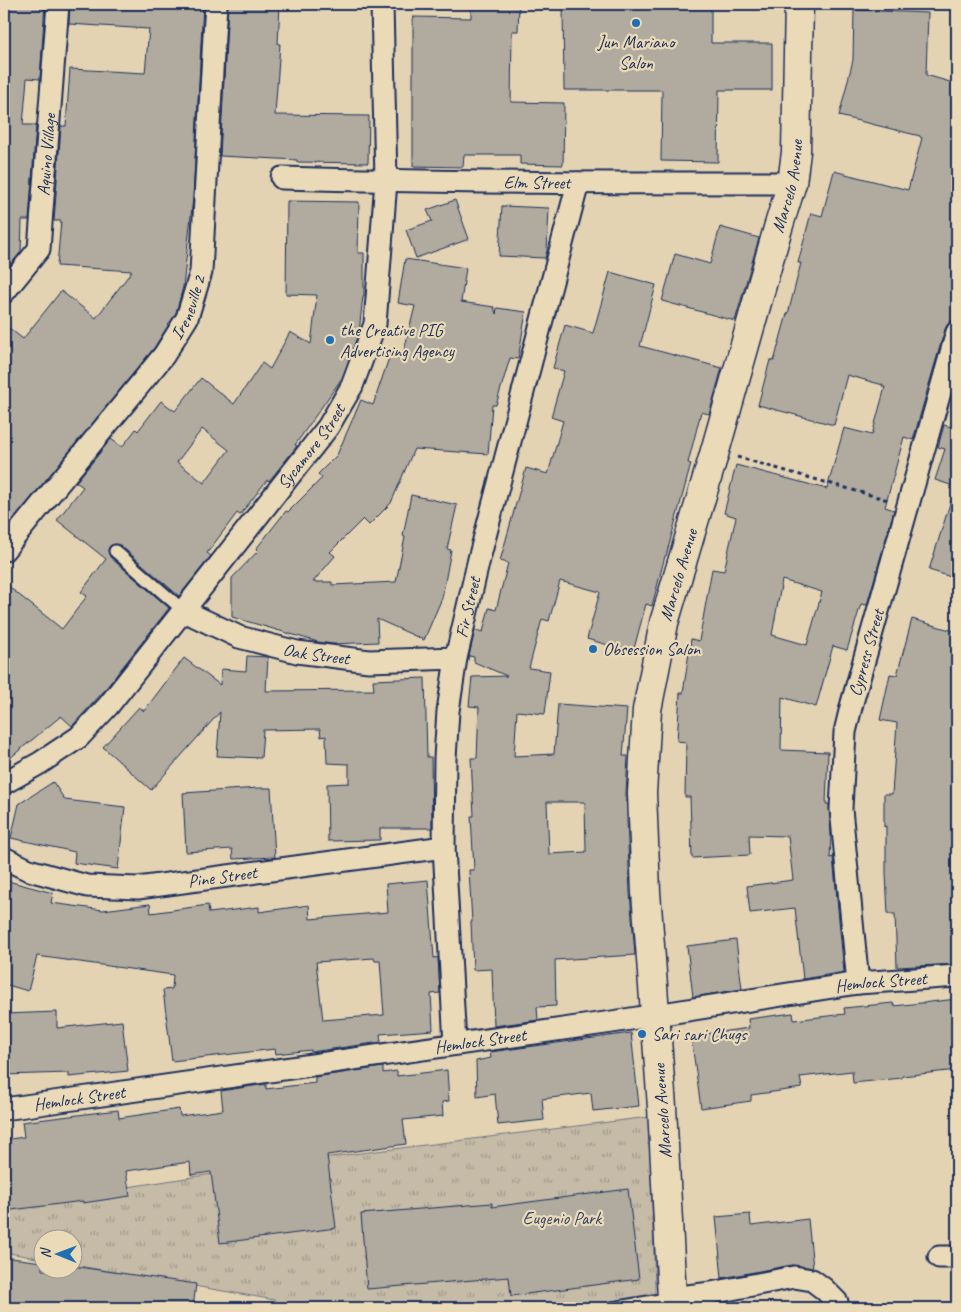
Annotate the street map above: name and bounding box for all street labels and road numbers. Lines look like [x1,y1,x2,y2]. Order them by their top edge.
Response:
street label: Aquino Village [32,112,61,197]
street label: Marcelo Avenue [766,139,807,235]
street label: Elm Street [503,171,572,194]
street label: Ireneville 2 [165,271,211,344]
street label: Sycamore Street [272,398,351,494]
street label: Marcelo Avenue [654,525,703,623]
street label: Fir Street [450,573,486,640]
street label: Cypress Street [843,605,890,699]
street label: Oak Street [281,638,353,670]
street label: Pine Street [187,861,260,892]
street label: Hemlock Street [833,967,929,998]
street label: Hemlock Street [433,1023,529,1058]
street label: Marcelo Avenue [648,1062,676,1159]
street label: Hemlock Street [32,1081,128,1116]

